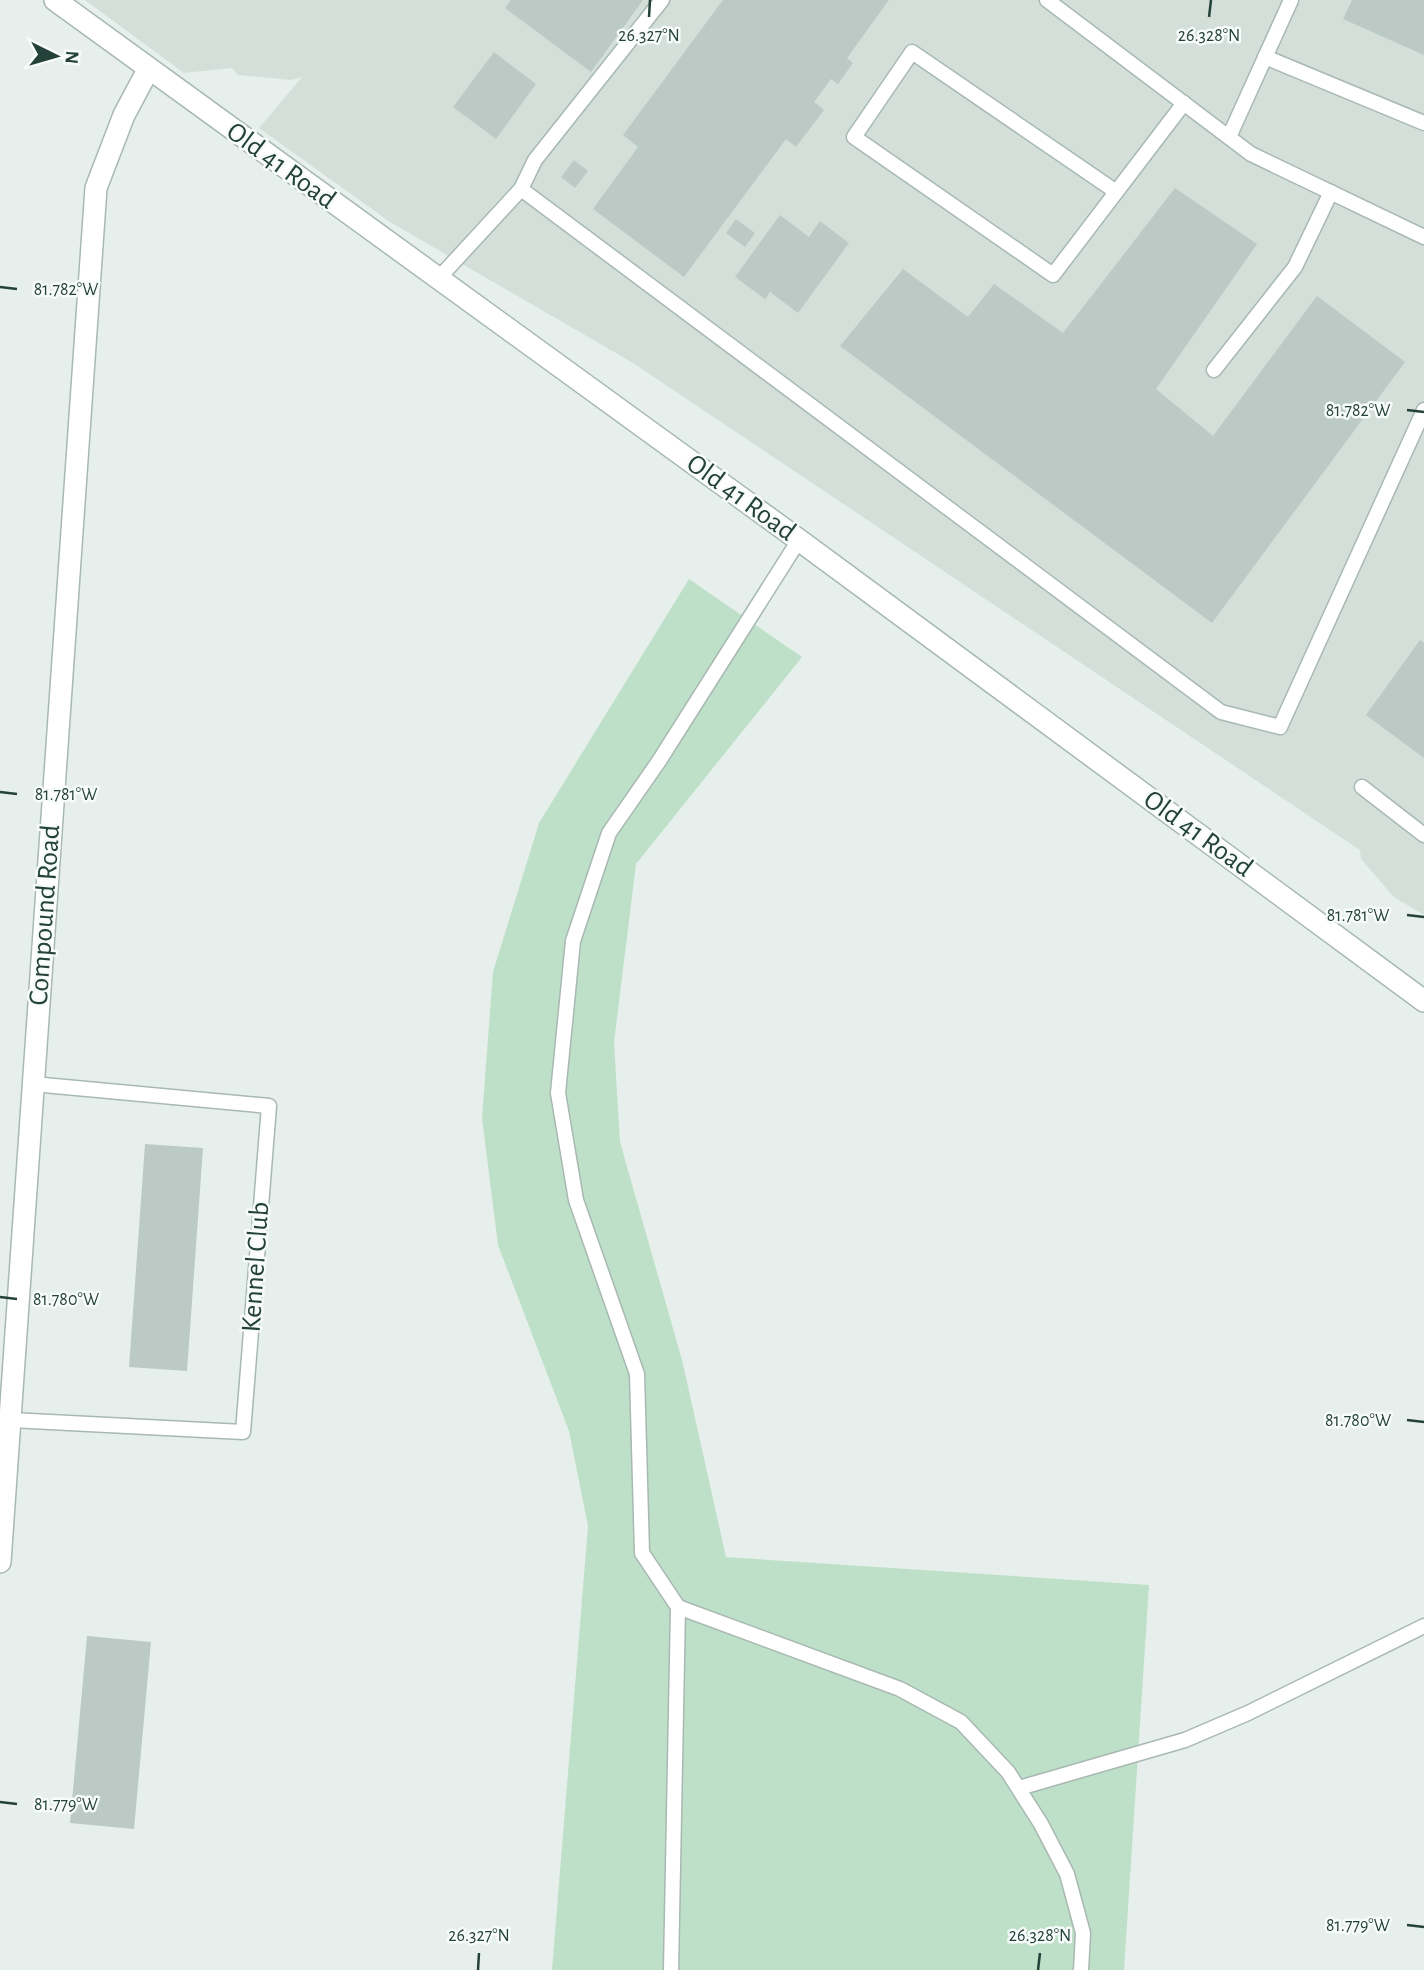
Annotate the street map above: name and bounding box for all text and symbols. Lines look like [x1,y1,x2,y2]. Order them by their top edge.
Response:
north arrow [21,21,91,91]
text: 26.327°N [618,27,680,45]
text: 26.328°N [1178,27,1240,45]
text: N [61,50,81,65]
street label: Old 41 Road [221,117,341,215]
text: 81.782°W [34,281,98,299]
text: 81.782°W [1326,402,1390,420]
street label: Old 41 Road [681,449,801,547]
street label: Old 41 Road [1138,785,1258,883]
text: 81.781°W [35,786,97,804]
street label: Compound Road [25,824,65,1006]
text: 81.781°W [1327,907,1389,925]
street label: Kennel Club [237,1201,275,1333]
text: 81.780°W [33,1291,99,1309]
text: 81.780°W [1325,1412,1391,1430]
text: 81.779°W [34,1796,98,1814]
text: 81.779°W [1326,1917,1390,1935]
text: 26.327°N [448,1927,510,1945]
text: 26.328°N [1009,1927,1071,1945]

